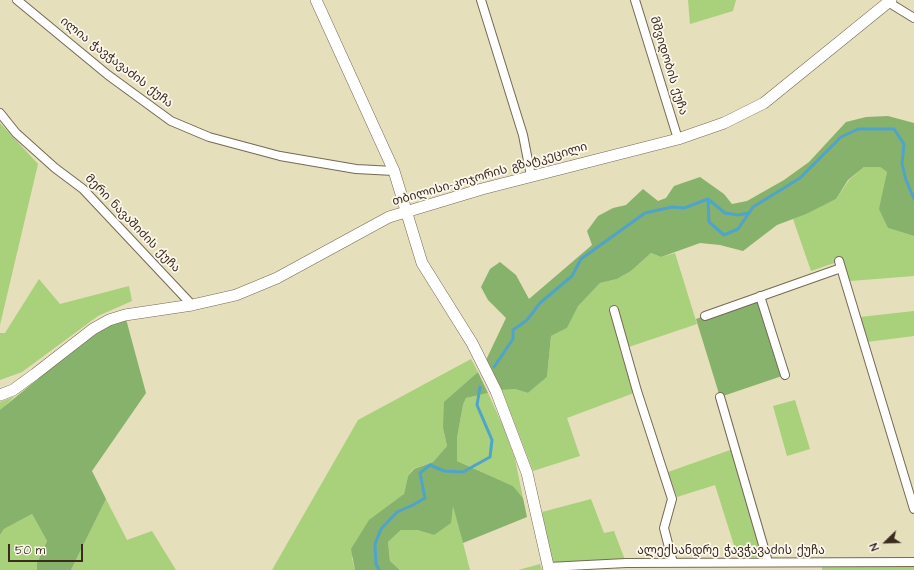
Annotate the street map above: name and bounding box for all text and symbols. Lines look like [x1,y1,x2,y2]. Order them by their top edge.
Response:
street label: ილია ჭავჭავაძის ქუჩა [57,15,175,111]
street label: მშვიდობის ქუჩა [646,15,690,117]
street label: თბილისი-კოჯორის გზატკეცილი [391,140,589,210]
street label: მერი ნავაშიძის ქუჩა [81,172,183,276]
north arrow [866,522,906,562]
scale bar [10,536,85,562]
text: N [866,541,883,553]
text: 50 m [15,542,45,559]
street label: ალექსანდრე ჭავჭავაძის ქუჩა [637,544,825,558]

